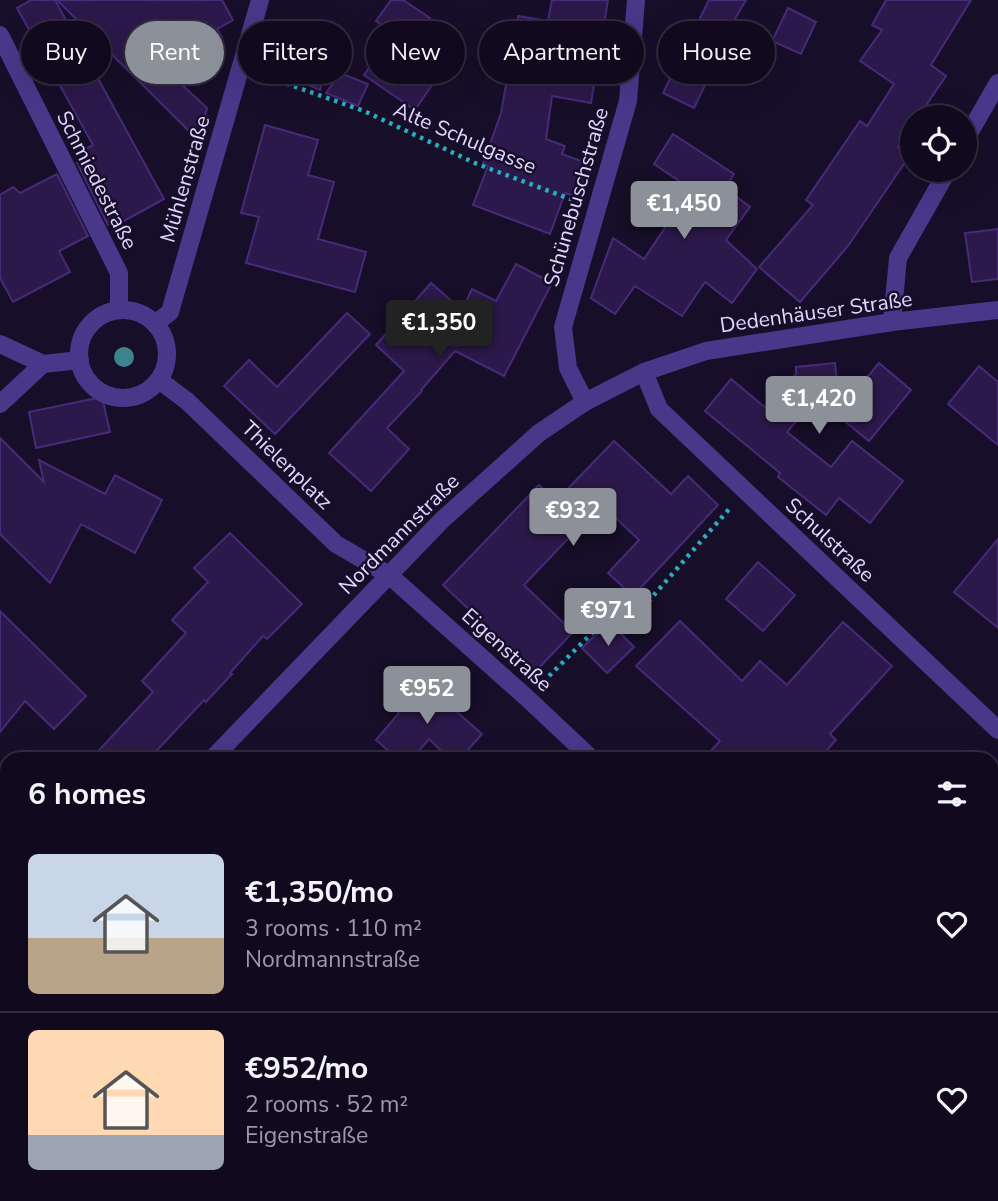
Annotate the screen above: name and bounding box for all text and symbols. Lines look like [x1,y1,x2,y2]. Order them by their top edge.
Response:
chip: Buy [21,21,111,84]
chip: Rent [125,21,224,84]
chip: Filters [238,21,352,84]
chip: New [366,21,465,84]
chip: Apartment [479,21,644,84]
chip: House [658,21,775,84]
street label: Alte Schulgasse [389,95,541,181]
street label: Schünebuschstraße [537,104,615,290]
map controls [900,105,977,182]
button: locate [900,105,977,182]
street label: Schmiedestraße [50,106,144,254]
street label: Mühlenstraße [154,112,216,246]
pin: €1,450 [627,182,741,241]
text: €1,450 [647,188,721,219]
street label: Dedenhäuser Straße [718,285,914,339]
pin: €1,350 [382,300,496,360]
text: €1,350 [402,307,476,338]
pin: €1,420 [762,376,876,436]
text: €1,420 [782,383,856,414]
street label: Thielenplatz [235,414,339,516]
street label: Nordmannstraße [333,468,465,600]
pin: €932 [532,489,614,548]
street label: Schulstraße [779,491,881,589]
text: €932 [545,495,601,526]
pin: €971 [567,588,649,648]
text: €971 [580,595,636,626]
street label: Eigenstraße [456,602,558,698]
pin: €952 [386,666,468,726]
text: €952 [399,673,455,704]
text: 6 homes [28,774,146,815]
icon: filters [933,775,971,813]
text: €1,350/mo [245,872,394,913]
icon: home [84,882,168,966]
icon: heart [933,905,971,943]
text: 3 rooms · 110 m² [245,913,422,944]
text: Nordmannstraße [245,944,420,975]
text: €952/mo [245,1048,368,1089]
icon: home [84,1058,168,1142]
icon: heart [933,1081,971,1119]
text: 2 rooms · 52 m² [245,1089,408,1120]
text: Eigenstraße [245,1120,368,1151]

